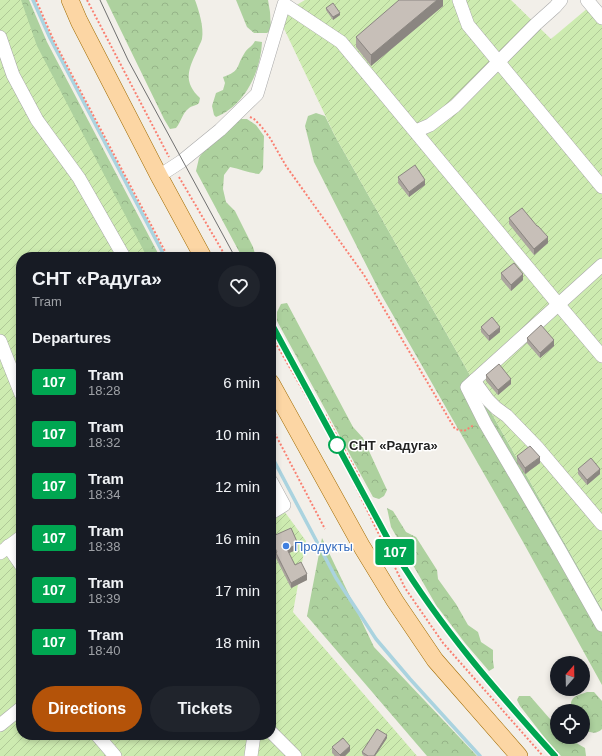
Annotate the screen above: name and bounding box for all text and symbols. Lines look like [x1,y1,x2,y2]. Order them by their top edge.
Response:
button: heart [218,265,260,307]
text: СНТ «Радуга» [32,268,162,289]
text: Tram [32,294,62,309]
text: Departures [32,329,111,346]
text: Tram [88,366,124,383]
text: 107 [42,374,66,390]
text: 6 min [223,374,260,391]
text: 18:28 [88,383,121,398]
text: Tram [88,418,124,435]
text: 107 [42,426,66,442]
text: 10 min [215,426,260,443]
text: 18:32 [88,435,121,450]
marker: СНТ «Радуга» [328,436,346,454]
place label: СНТ «Радуга» [349,438,438,453]
text: Tram [88,470,124,487]
text: 107 [42,478,66,494]
text: 12 min [215,478,260,495]
text: 18:34 [88,487,121,502]
text: Tram [88,522,124,539]
text: 107 [42,530,66,546]
text: 16 min [215,530,260,547]
text: 18:38 [88,539,121,554]
place label: Продукты [294,539,353,554]
line badge: 107 [372,539,418,565]
marker: Продукты [281,541,291,551]
text: 107 [383,544,407,560]
text: Tram [88,574,124,591]
text: 107 [42,582,66,598]
text: 17 min [215,582,260,599]
text: 18:39 [88,591,121,606]
text: Tram [88,626,124,643]
text: 107 [42,634,66,650]
text: 18 min [215,634,260,651]
text: 18:40 [88,643,121,658]
north arrow [550,656,590,696]
map controls [550,656,590,744]
button: Directions [32,686,142,732]
button: Tickets [150,686,260,732]
button: locate [550,704,590,744]

